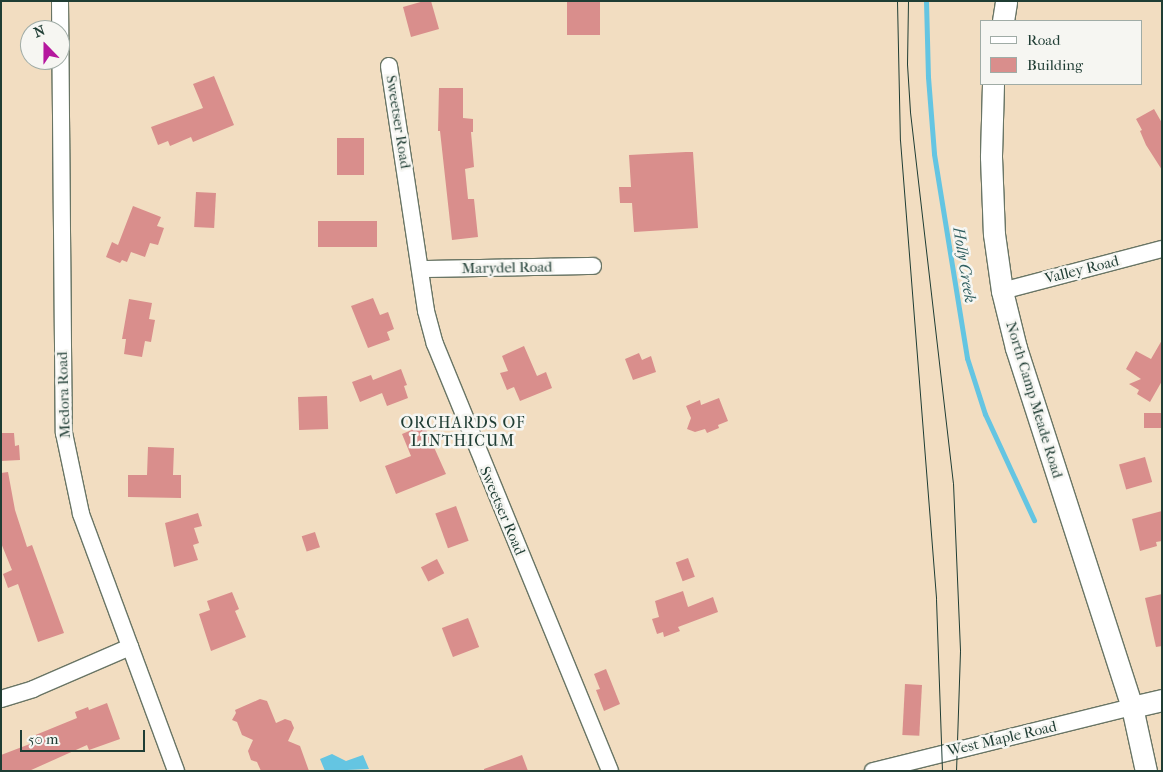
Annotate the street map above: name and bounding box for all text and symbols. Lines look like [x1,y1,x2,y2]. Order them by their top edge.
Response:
north arrow [20,20,70,70]
legend [980,20,1143,85]
text: N [31,22,48,41]
text: Road [1027,31,1060,49]
text: Building [1027,56,1083,74]
street label: Sweetser Road [382,74,414,170]
water label: Holly Creek [949,226,979,304]
street label: Valley Road [1043,252,1121,288]
street label: Marydel Road [461,258,553,278]
street label: North Camp Meade Road [1002,319,1066,481]
street label: Medora Road [53,351,75,439]
district label: ORCHARDS OF LINTHICUM [399,413,527,451]
street label: Sweetser Road [475,464,529,558]
street label: West Maple Road [945,718,1059,760]
scale bar [22,720,148,752]
text: 50 m [28,730,58,748]

